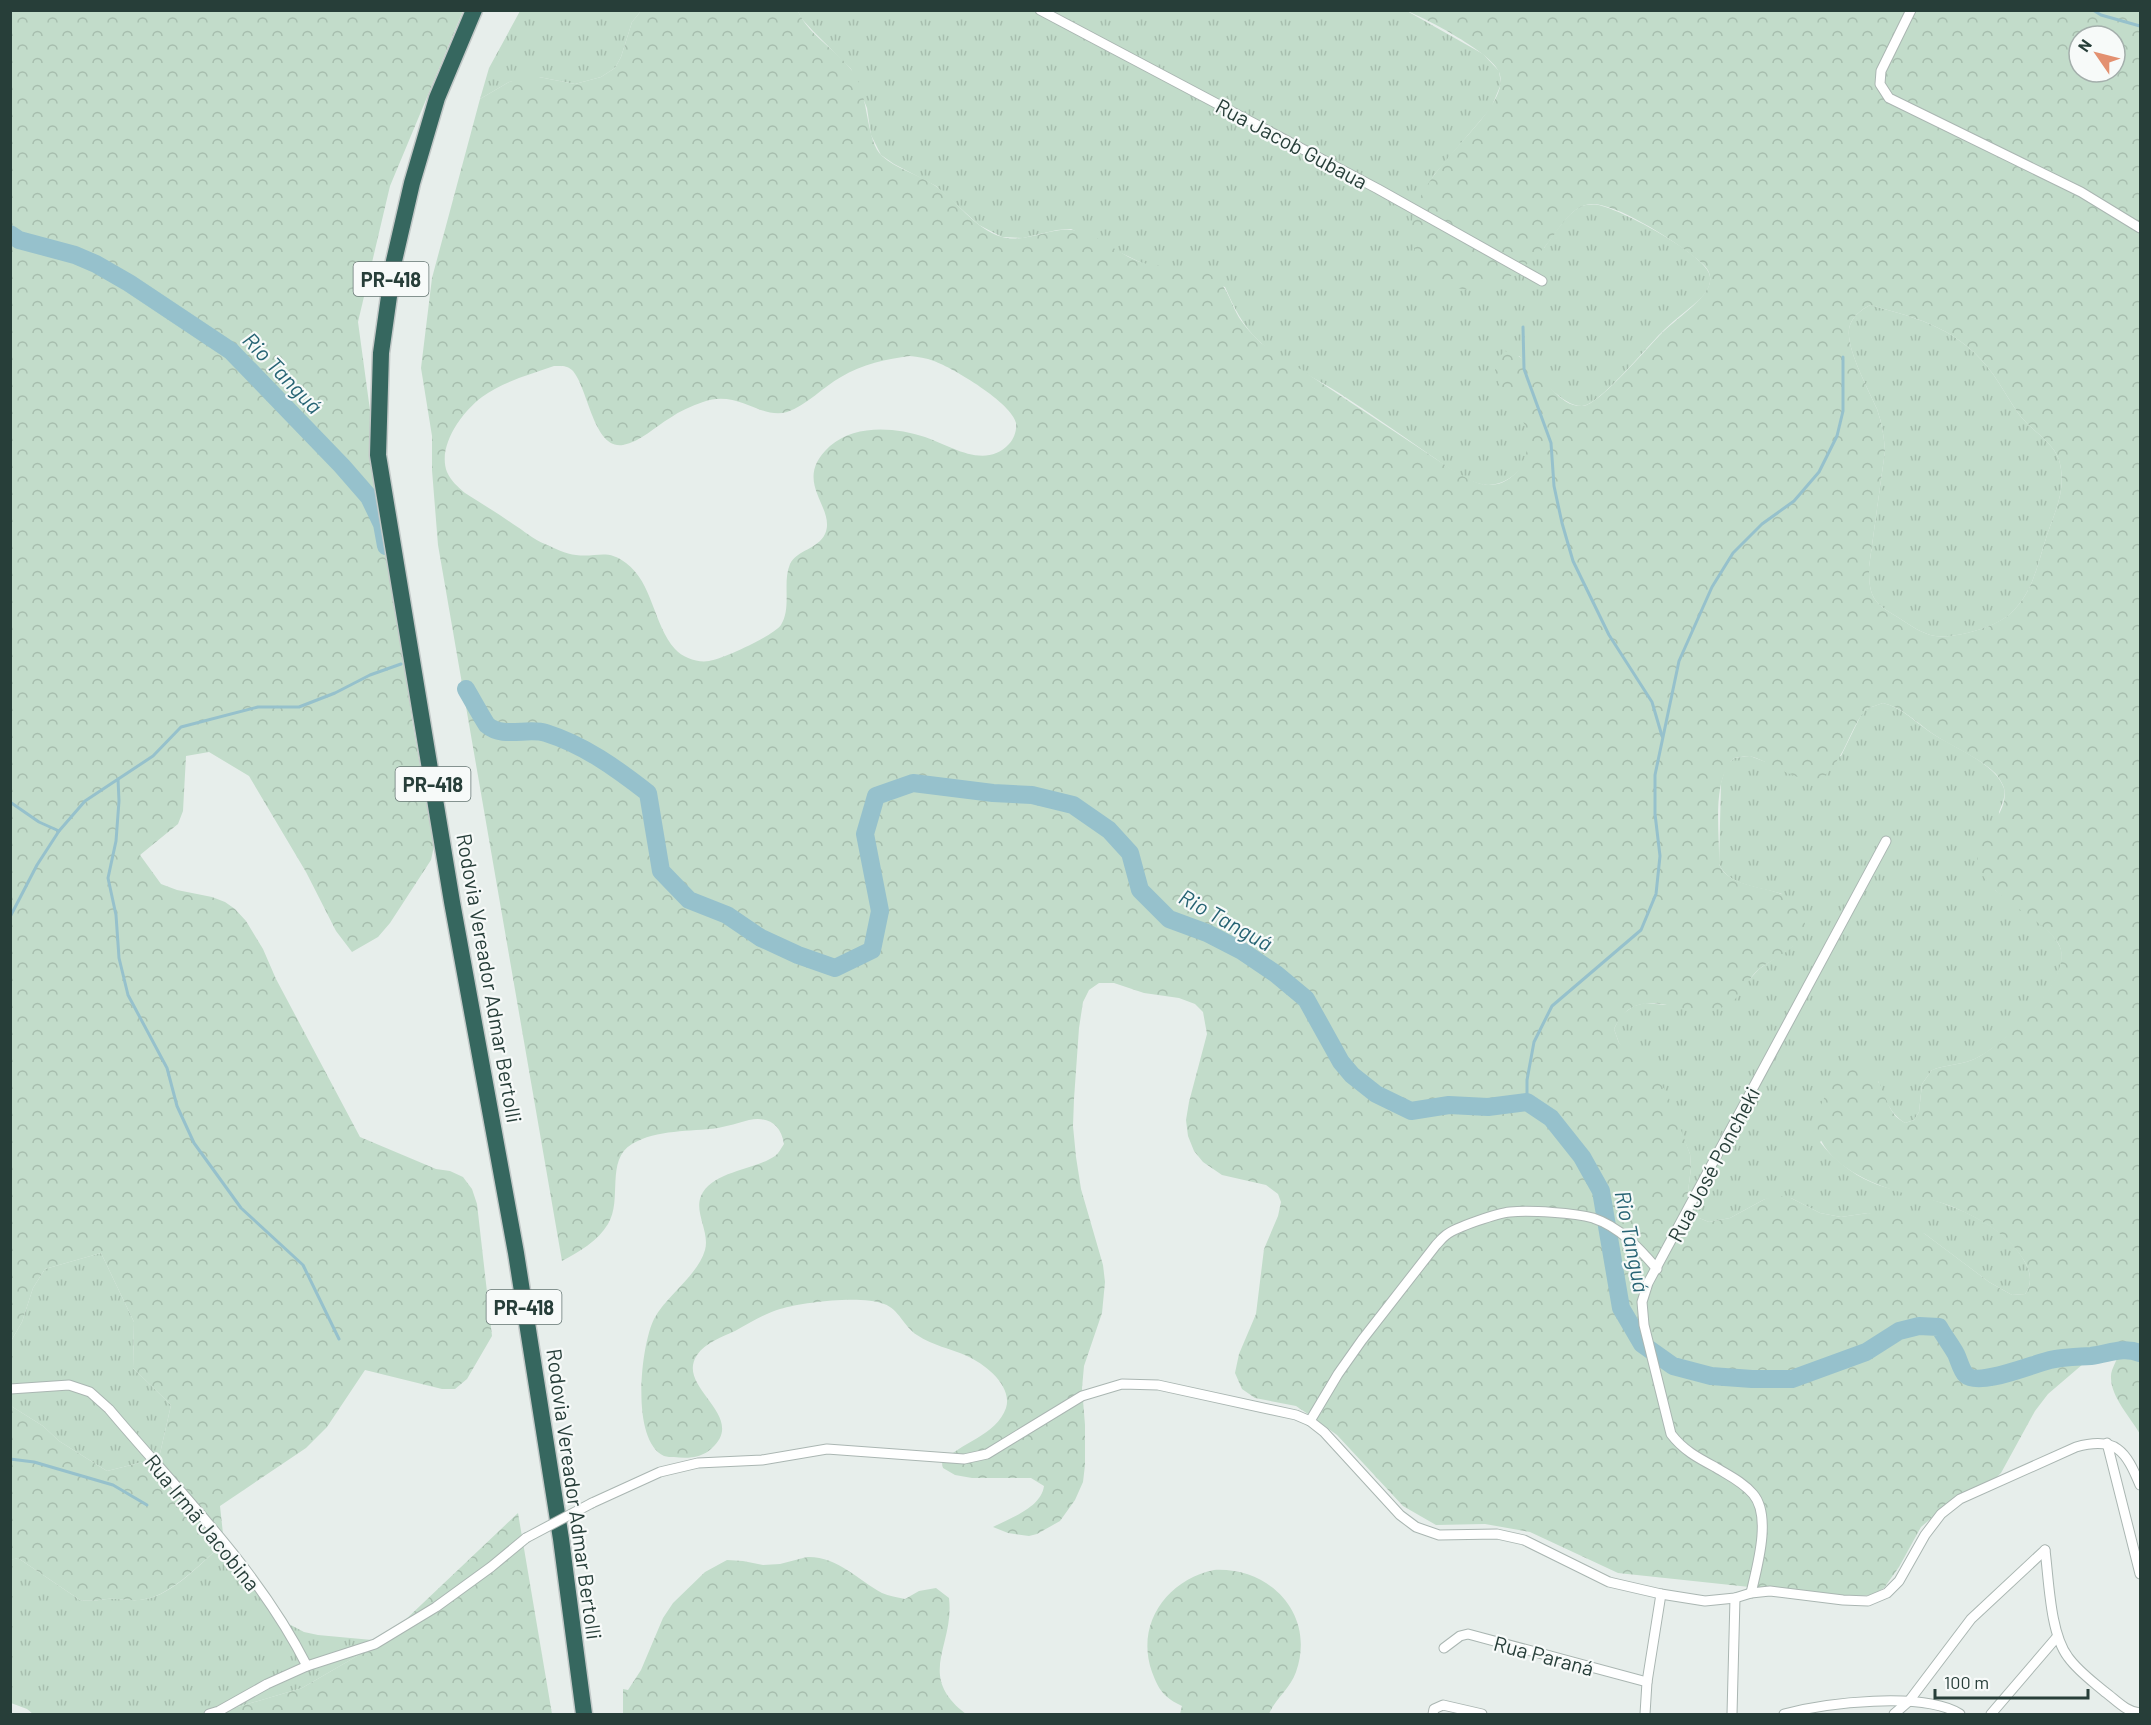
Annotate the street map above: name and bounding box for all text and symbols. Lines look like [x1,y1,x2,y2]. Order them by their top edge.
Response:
north arrow [2067,24,2127,84]
text: N [2073,35,2095,55]
street label: Rua Jacob Gubaua [1212,92,1372,194]
road number: PR-418 [354,262,428,296]
water label: Rio Tanguá [238,326,328,418]
road number: PR-418 [396,767,470,801]
street label: Rodovia Vereador Admar Bertolli [452,831,528,1125]
water label: Rio Tanguá [1175,883,1277,955]
street label: Rua José Poncheki [1662,1082,1764,1246]
water label: Rio Tanguá [1610,1188,1656,1294]
road number: PR-418 [486,1290,562,1324]
street label: Rodovia Vereador Admar Bertolli [542,1347,608,1641]
street label: Rua Irmã Jacobina [140,1449,266,1595]
street label: Rua Paraná [1491,1630,1597,1680]
scale bar [1935,1662,2088,1700]
text: 100 m [1944,1671,1989,1693]

